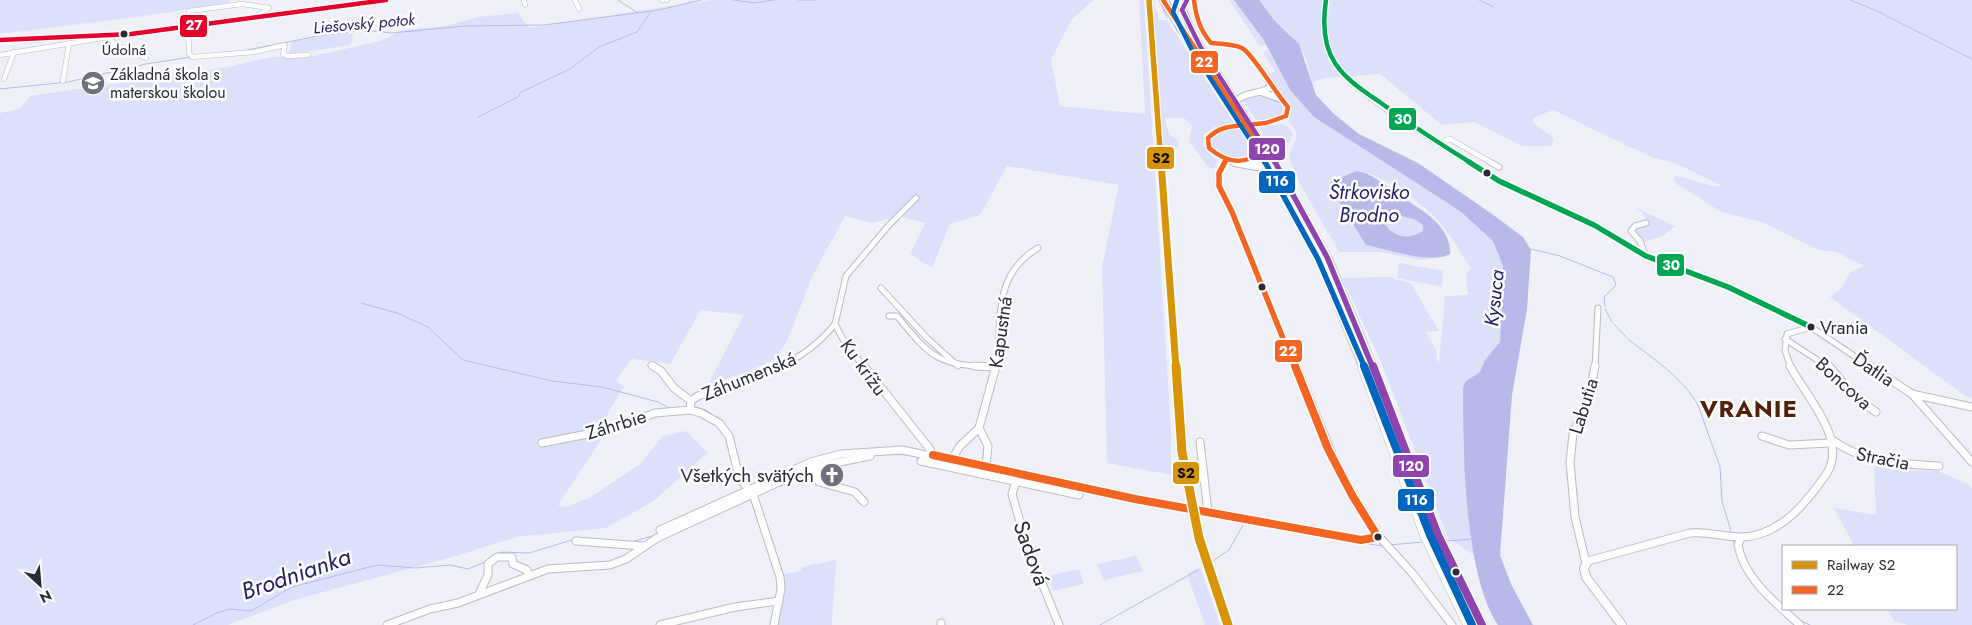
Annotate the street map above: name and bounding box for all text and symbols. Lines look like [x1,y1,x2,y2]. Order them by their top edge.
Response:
water label: Liešovský potok [312,8,417,39]
line badge: 27 [179,14,208,38]
text: 27 [185,15,203,35]
marker: Údolná [119,29,129,39]
place label: Údolná [102,39,146,61]
line badge: 22 [1190,50,1219,74]
text: 22 [1195,52,1213,72]
place label: Základná škola s materskou školou [110,63,226,104]
school or university icon: Základná škola s materskou školou [80,70,106,96]
line badge: 30 [1388,107,1417,131]
text: 30 [1394,109,1412,129]
line badge: 120 [1248,137,1286,161]
text: 120 [1254,139,1280,159]
line badge: S2 [1146,146,1175,170]
text: S2 [1152,148,1170,168]
unlabelled marker [1482,168,1492,178]
line badge: 116 [1258,170,1296,194]
text: 116 [1265,171,1289,191]
water label: Štrkovisko Brodno [1329,178,1410,230]
line badge: 30 [1656,253,1685,277]
text: 30 [1662,255,1680,275]
water label: Kysuca [1477,268,1512,328]
unlabelled marker [1257,282,1267,292]
street label: Kapustná [982,294,1019,370]
place label: Vrania [1820,315,1868,341]
marker: Vrania [1806,322,1816,332]
street label: Ku krížu [834,333,893,401]
line badge: 22 [1274,339,1303,363]
text: 22 [1279,341,1297,361]
street label: Záhumenská [698,345,800,408]
street label: Ďatlia [1847,346,1900,393]
street label: Boncova [1810,351,1878,416]
street label: Labutia [1562,375,1605,437]
district label: VRANIE [1699,391,1798,426]
street label: Záhrbie [583,402,650,446]
street label: Stračia [1854,440,1912,477]
line badge: 120 [1392,454,1430,478]
text: 120 [1398,456,1424,476]
line badge: S2 [1172,461,1200,485]
place label: Všetkých svätých [681,462,814,489]
church icon: Všetkých svätých [819,462,845,488]
text: S2 [1177,463,1195,483]
line badge: 116 [1397,488,1435,512]
text: 116 [1404,490,1428,510]
street label: Sadová [1005,516,1059,590]
unlabelled marker [1373,532,1383,542]
water label: Brodnianka [236,538,355,609]
legend [1782,545,1957,610]
text: Railway S2 [1827,554,1895,576]
north arrow [15,560,65,610]
unlabelled marker [1451,567,1461,577]
text: 22 [1827,579,1844,601]
text: N [36,585,55,608]

